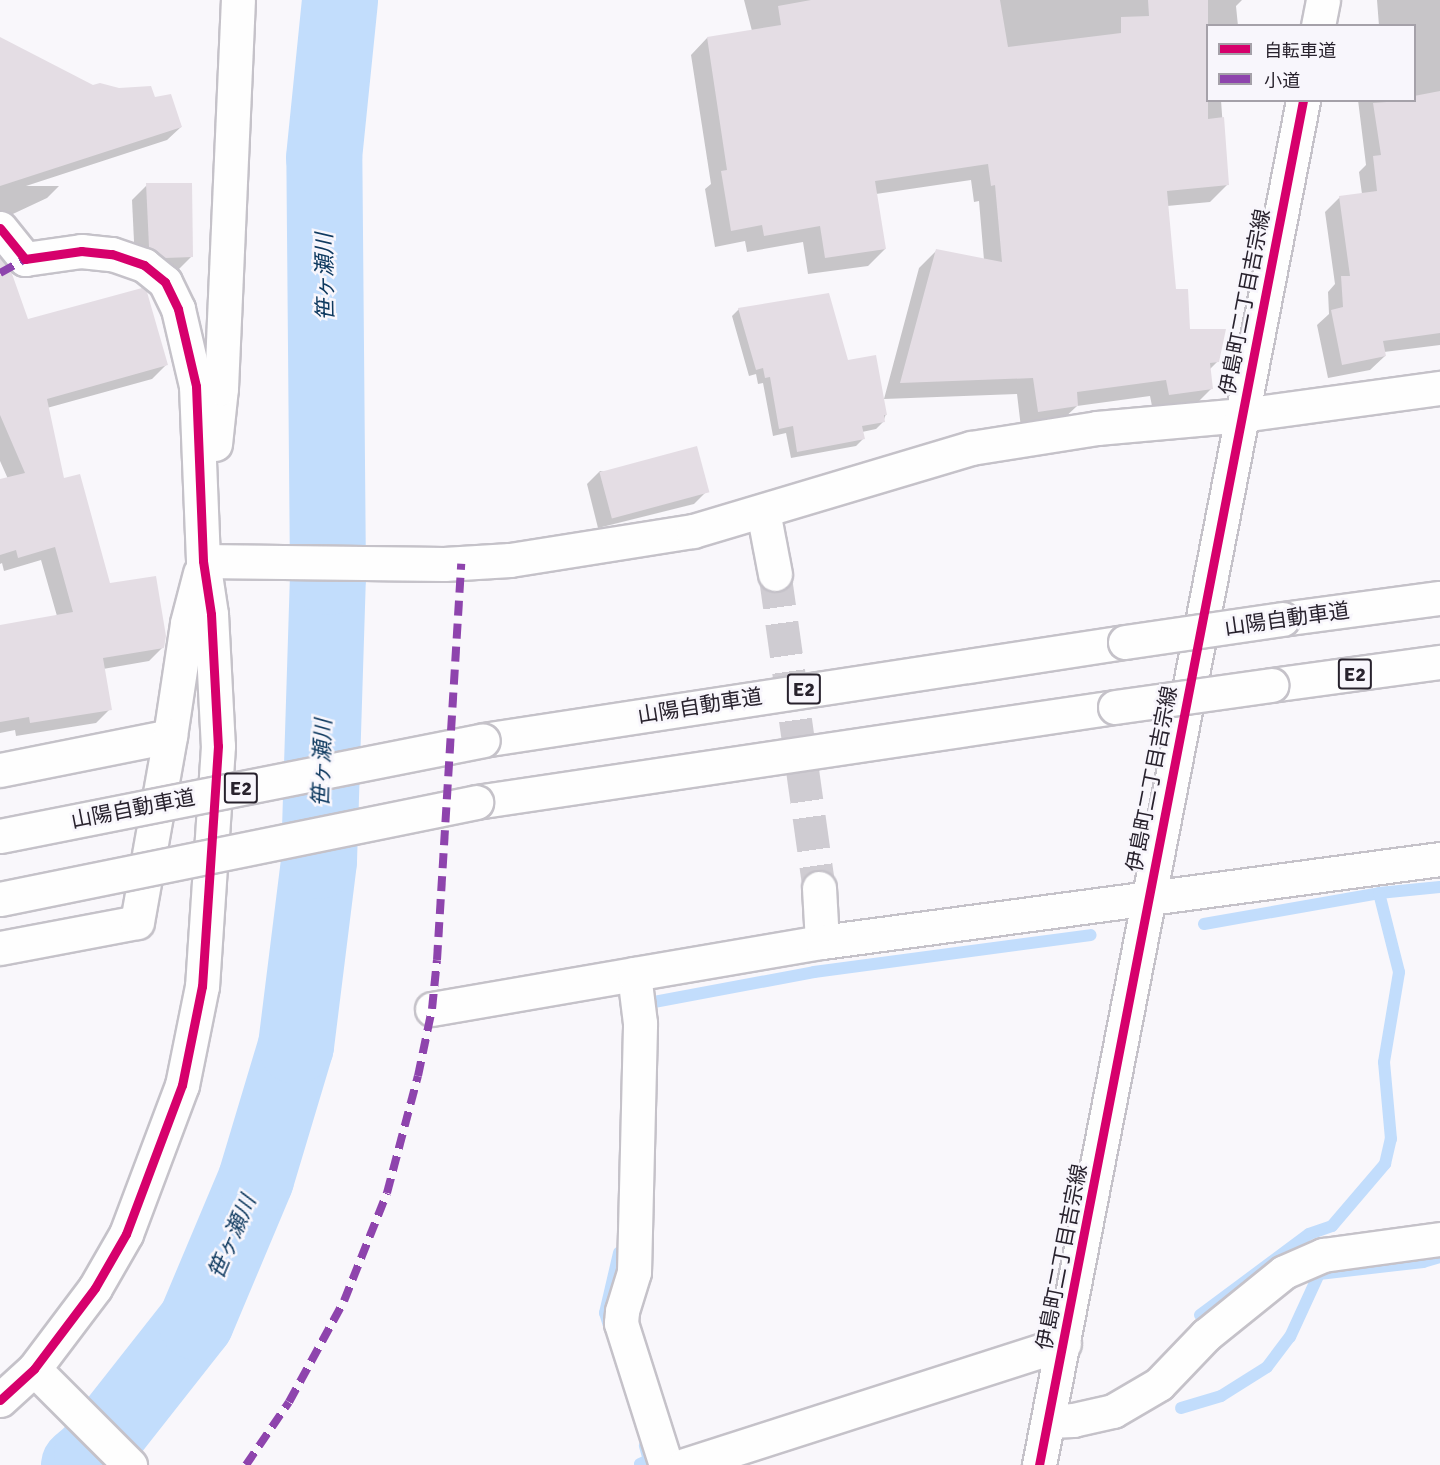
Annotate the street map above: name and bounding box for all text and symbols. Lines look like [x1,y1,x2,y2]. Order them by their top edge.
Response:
legend [1206,24,1416,102]
text: 自転車道 [1264,40,1336,62]
text: 小道 [1264,70,1300,92]
street label: 伊島町二丁目吉宗線 [1215,207,1275,397]
water label: 笹ヶ瀬川 [311,233,339,321]
street label: 山陽自動車道 [1223,598,1351,640]
road number: E2 [1337,657,1373,691]
road number: E2 [786,672,822,706]
street label: 山陽自動車道 [636,684,764,728]
street label: 伊島町二丁目吉宗線 [1122,684,1182,874]
water label: 笹ヶ瀬川 [307,719,337,807]
road number: E2 [223,771,259,805]
street label: 山陽自動車道 [69,785,197,833]
street label: 伊島町二丁目吉宗線 [1032,1162,1092,1352]
water label: 笹ヶ瀬川 [203,1191,261,1283]

